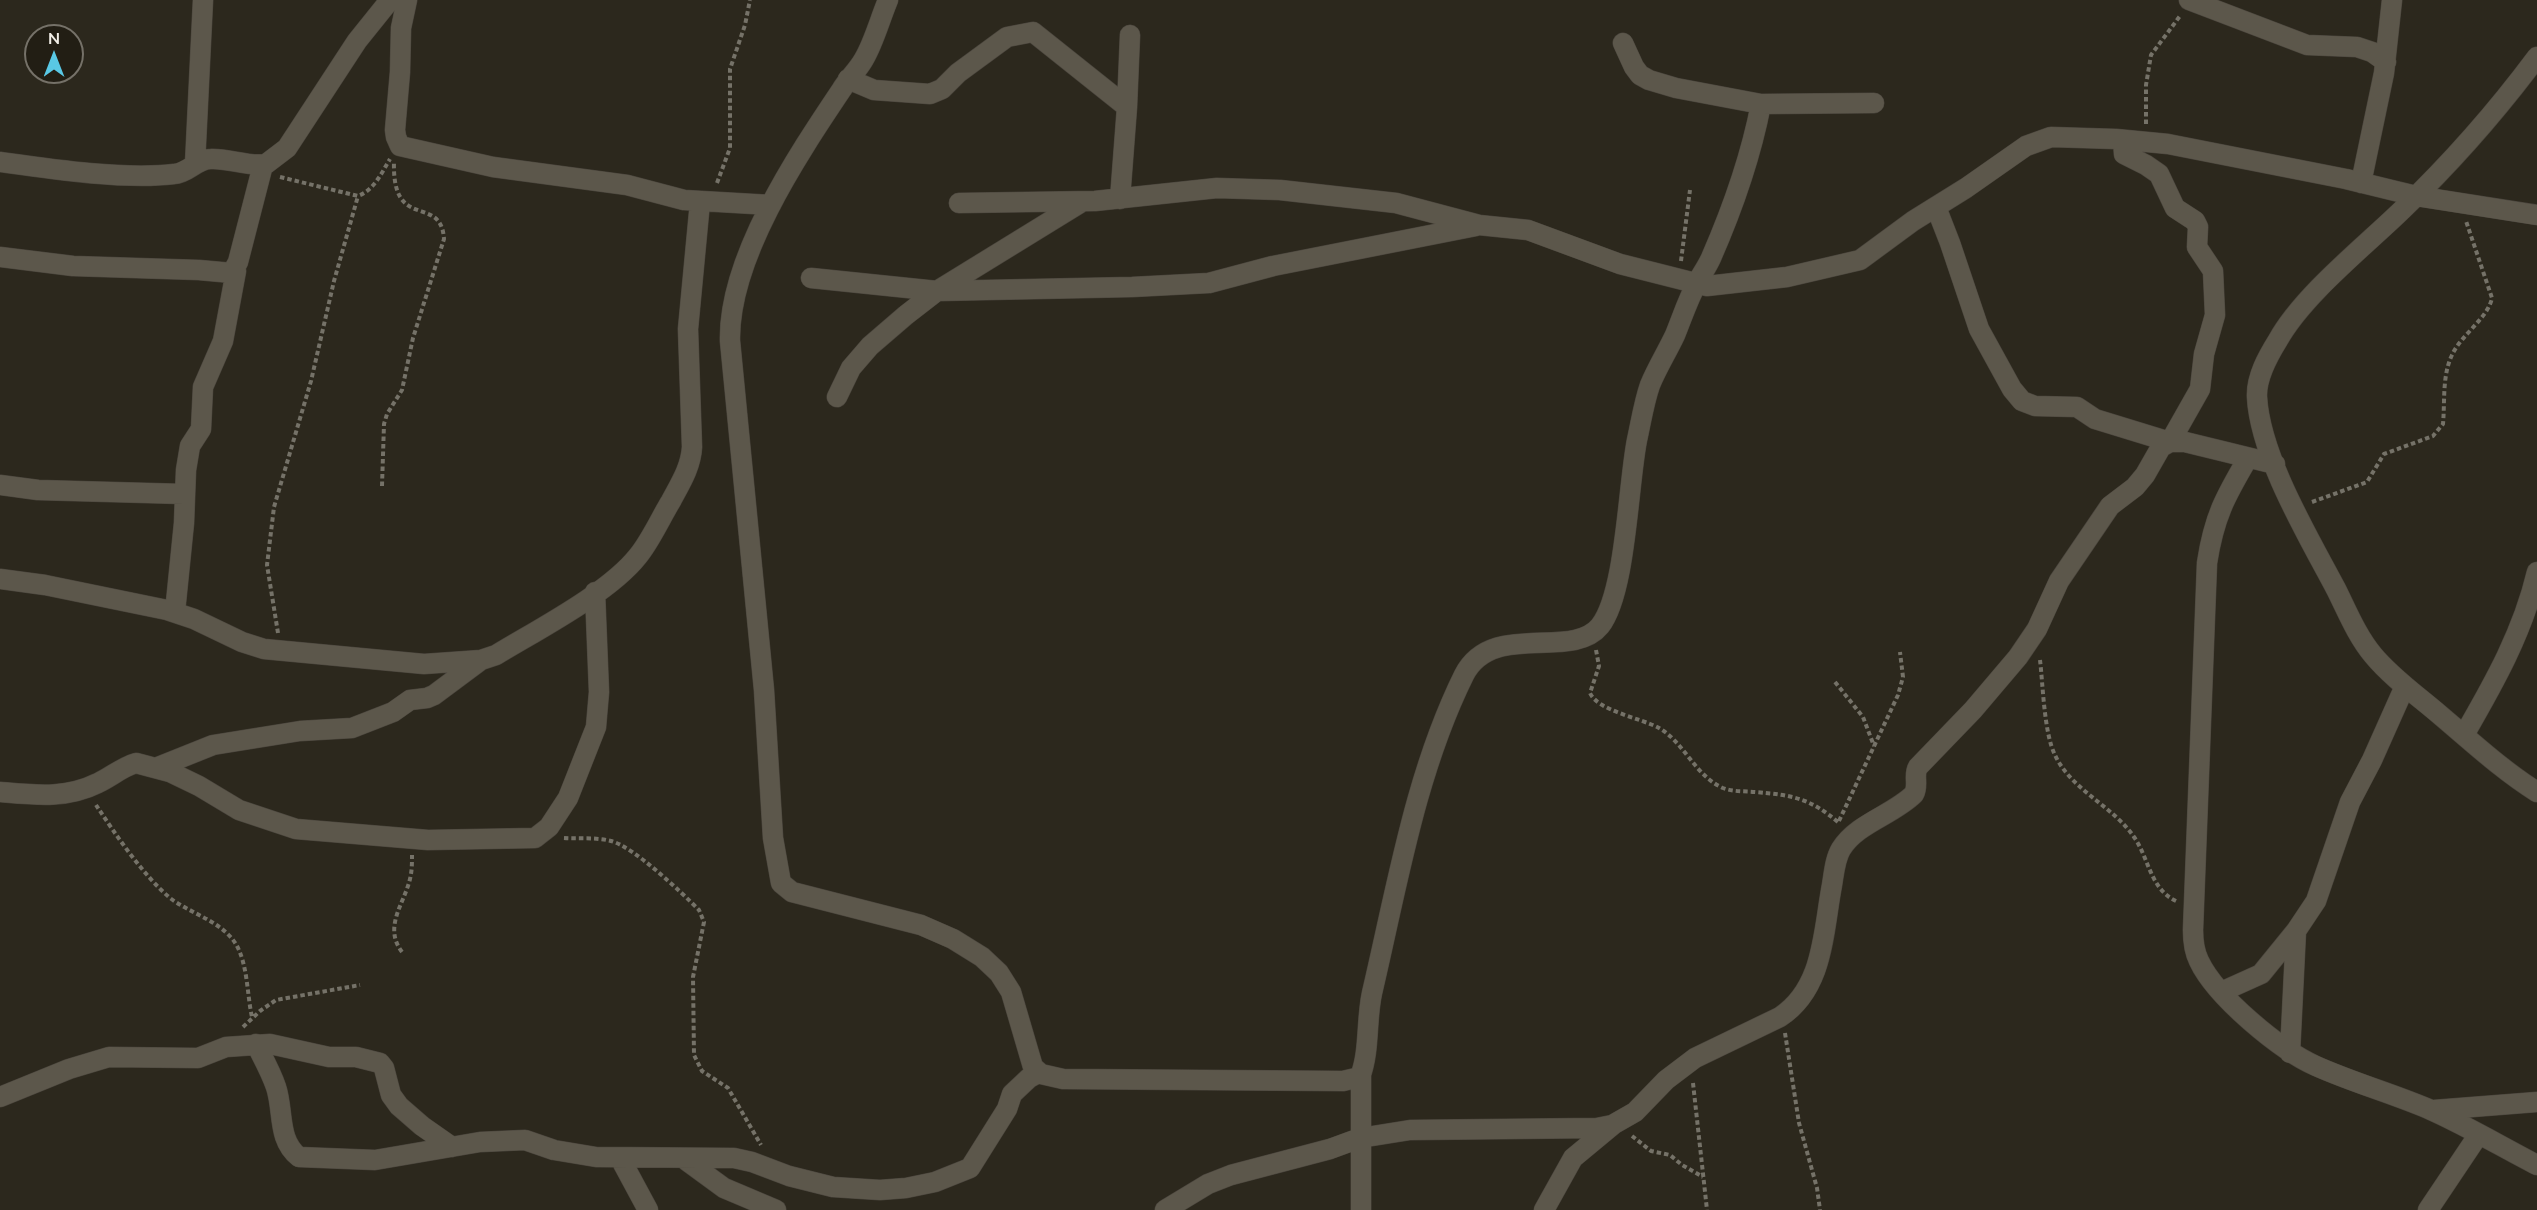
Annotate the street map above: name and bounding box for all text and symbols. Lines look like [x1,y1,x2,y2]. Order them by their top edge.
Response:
north arrow [24,24,84,84]
text: N [48,28,60,48]

